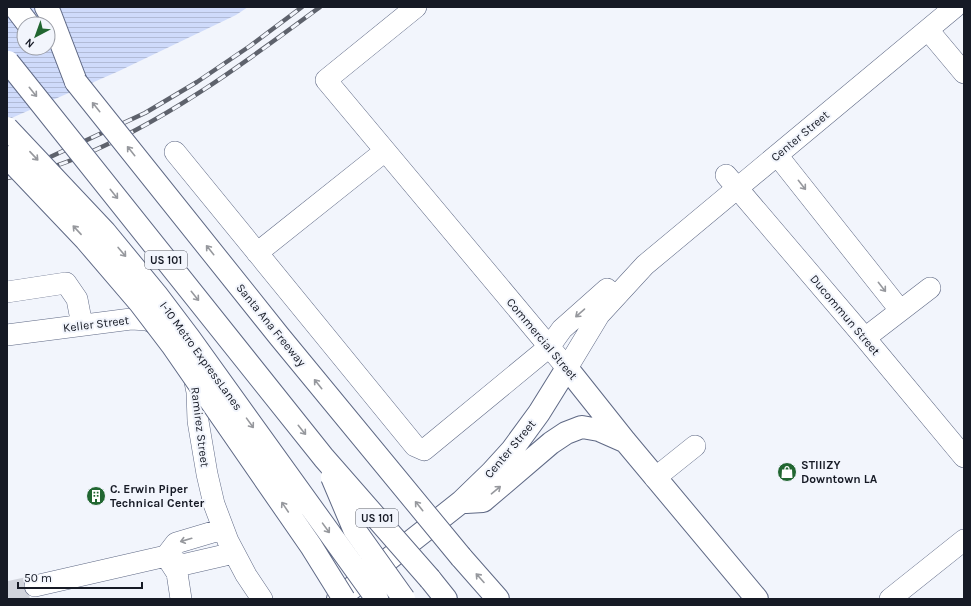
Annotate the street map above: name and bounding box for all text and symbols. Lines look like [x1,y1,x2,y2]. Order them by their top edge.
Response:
north arrow [16,16,56,56]
text: N [23,36,37,51]
one-way arrow [28,87,37,98]
one-way arrow [91,102,100,113]
street label: Center Street [768,107,832,164]
one-way arrow [127,146,136,157]
one-way arrow [29,151,39,161]
one-way arrow [797,179,806,190]
one-way arrow [109,189,118,199]
one-way arrow [73,226,82,236]
one-way arrow [206,245,215,255]
one-way arrow [117,247,126,257]
road number: US 101 [145,251,187,269]
street label: Ducommun Street [807,272,883,358]
street label: Santa Ana Freeway [233,281,309,370]
one-way arrow [878,282,886,293]
one-way arrow [190,290,199,301]
street label: Commercial Street [504,295,581,383]
street label: I-10 Metro ExpressLanes [157,299,245,413]
one-way arrow [575,308,585,318]
street label: Keller Street [62,313,130,335]
one-way arrow [314,378,323,389]
street label: Ramirez Street [188,386,212,468]
one-way arrow [246,417,254,428]
street label: Center Street [482,417,539,481]
one-way arrow [298,425,306,436]
place label: STIIIZY Downtown LA [801,458,878,486]
shop icon: STIIIZY Downtown LA [776,461,798,483]
place label: C. Erwin Piper Technical Center [110,482,205,510]
building icon: C. Erwin Piper Technical Center [85,485,107,507]
one-way arrow [491,485,501,494]
one-way arrow [414,500,423,511]
one-way arrow [281,502,289,513]
road number: US 101 [356,509,398,527]
one-way arrow [322,523,330,534]
one-way arrow [180,537,193,544]
scale bar [18,564,142,590]
text: 50 m [24,571,52,585]
one-way arrow [475,573,485,583]

